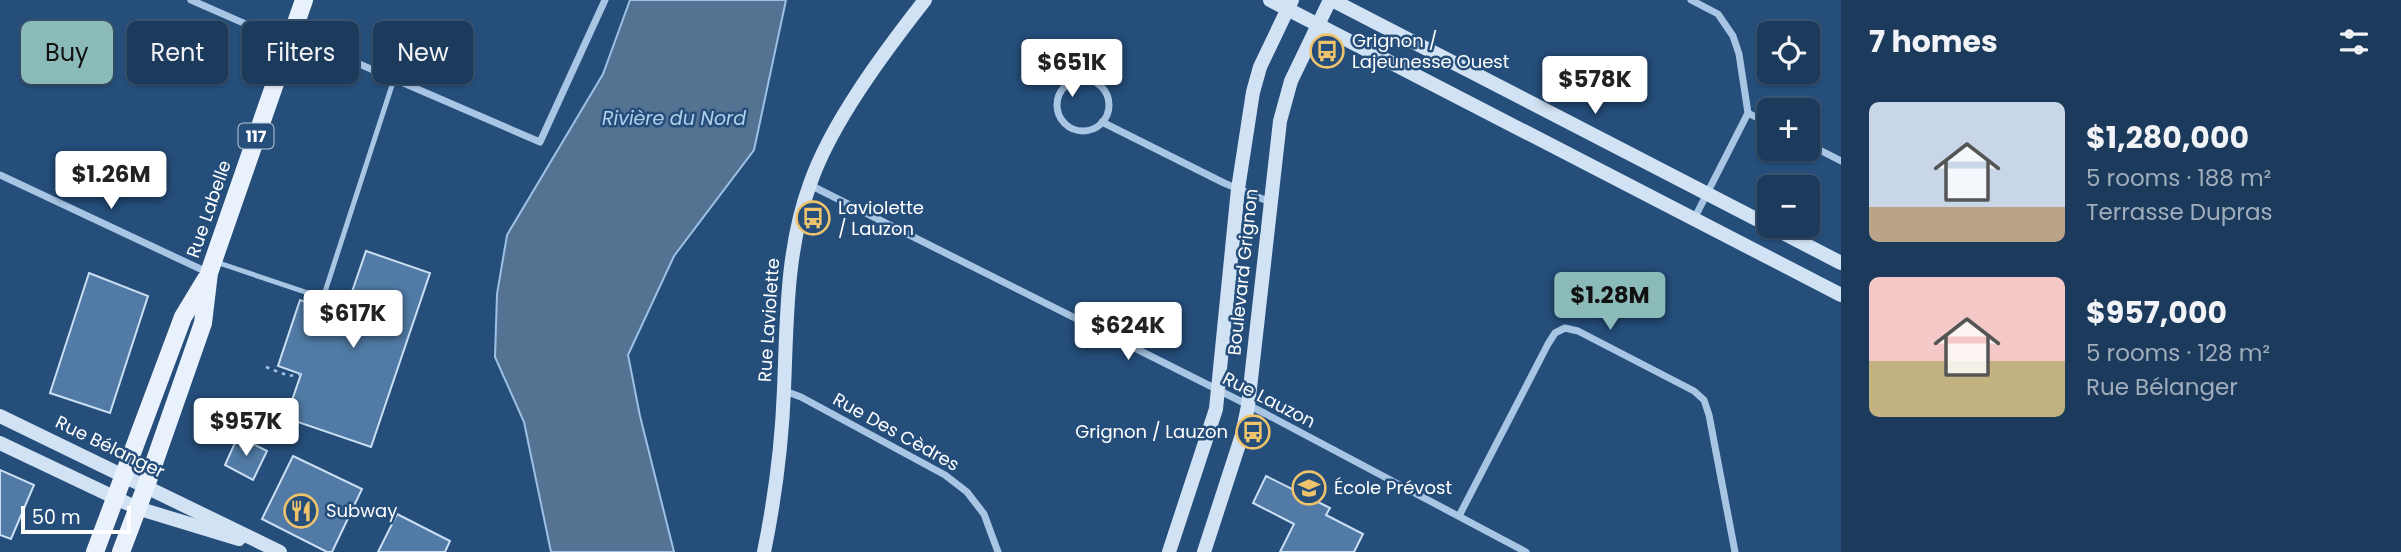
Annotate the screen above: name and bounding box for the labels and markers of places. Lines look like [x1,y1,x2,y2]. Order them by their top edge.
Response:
place label: Grignon / Lajeunesse Ouest [1352,28,1509,74]
bus stop icon: Grignon / Lajeunesse Ouest [1308,32,1346,70]
pin: $651K [1023,40,1121,99]
pin: $578K [1546,57,1644,116]
pin: $1.26M [54,152,168,211]
place label: Laviolette / Lauzon [838,195,924,241]
bus stop icon: Laviolette / Lauzon [794,199,832,237]
pin: $1.28M [1553,272,1667,332]
pin: $617K [304,290,402,350]
pin: $624K [1079,302,1177,362]
pin: $957K [197,398,295,458]
bus stop icon: Grignon / Lauzon [1234,413,1272,451]
place label: Grignon / Lauzon [1075,419,1228,444]
school or university icon: École Prévost [1290,469,1328,507]
place label: École Prévost [1334,475,1452,500]
restaurant icon: Subway [282,492,320,530]
place label: Subway [326,498,397,523]

